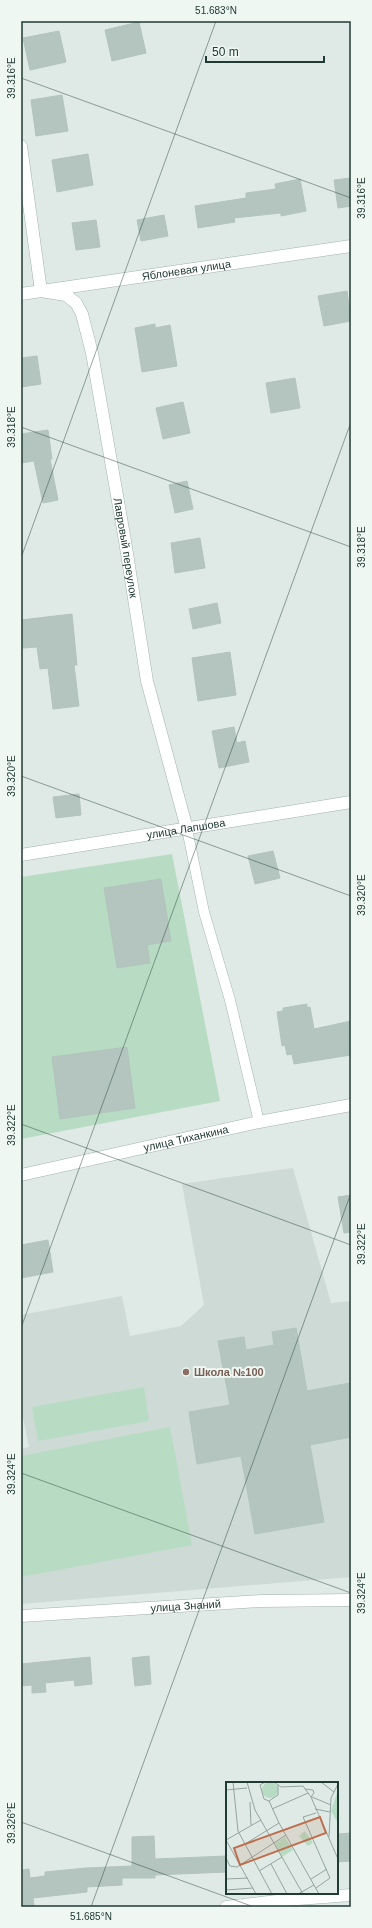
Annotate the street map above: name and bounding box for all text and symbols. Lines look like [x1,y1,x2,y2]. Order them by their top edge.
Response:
text: 51.683°N [195,5,237,16]
scale bar [206,38,324,64]
text: 50 m [212,45,239,59]
text: 39.316°E [6,57,17,99]
text: 39.316°E [356,177,367,219]
street label: Яблоневая улица [141,257,232,282]
text: 39.318°E [6,406,17,448]
street label: Лавровый переулок [112,497,140,599]
text: 39.318°E [356,526,367,568]
text: 39.320°E [6,755,17,797]
street label: улица Лапшова [146,816,227,841]
text: 39.320°E [356,874,367,916]
text: 39.322°E [6,1104,17,1146]
street label: улица Тиханкина [142,1123,230,1154]
text: 39.322°E [356,1223,367,1265]
place label: Школа №100 [194,1366,264,1378]
marker: Школа №100 [181,1367,191,1377]
text: 39.324°E [6,1453,17,1495]
text: 39.324°E [356,1572,367,1614]
street label: улица Знаний [150,1598,221,1614]
inset map [226,1782,338,1894]
text: 39.326°E [6,1802,17,1844]
text: 51.685°N [70,1911,112,1922]

